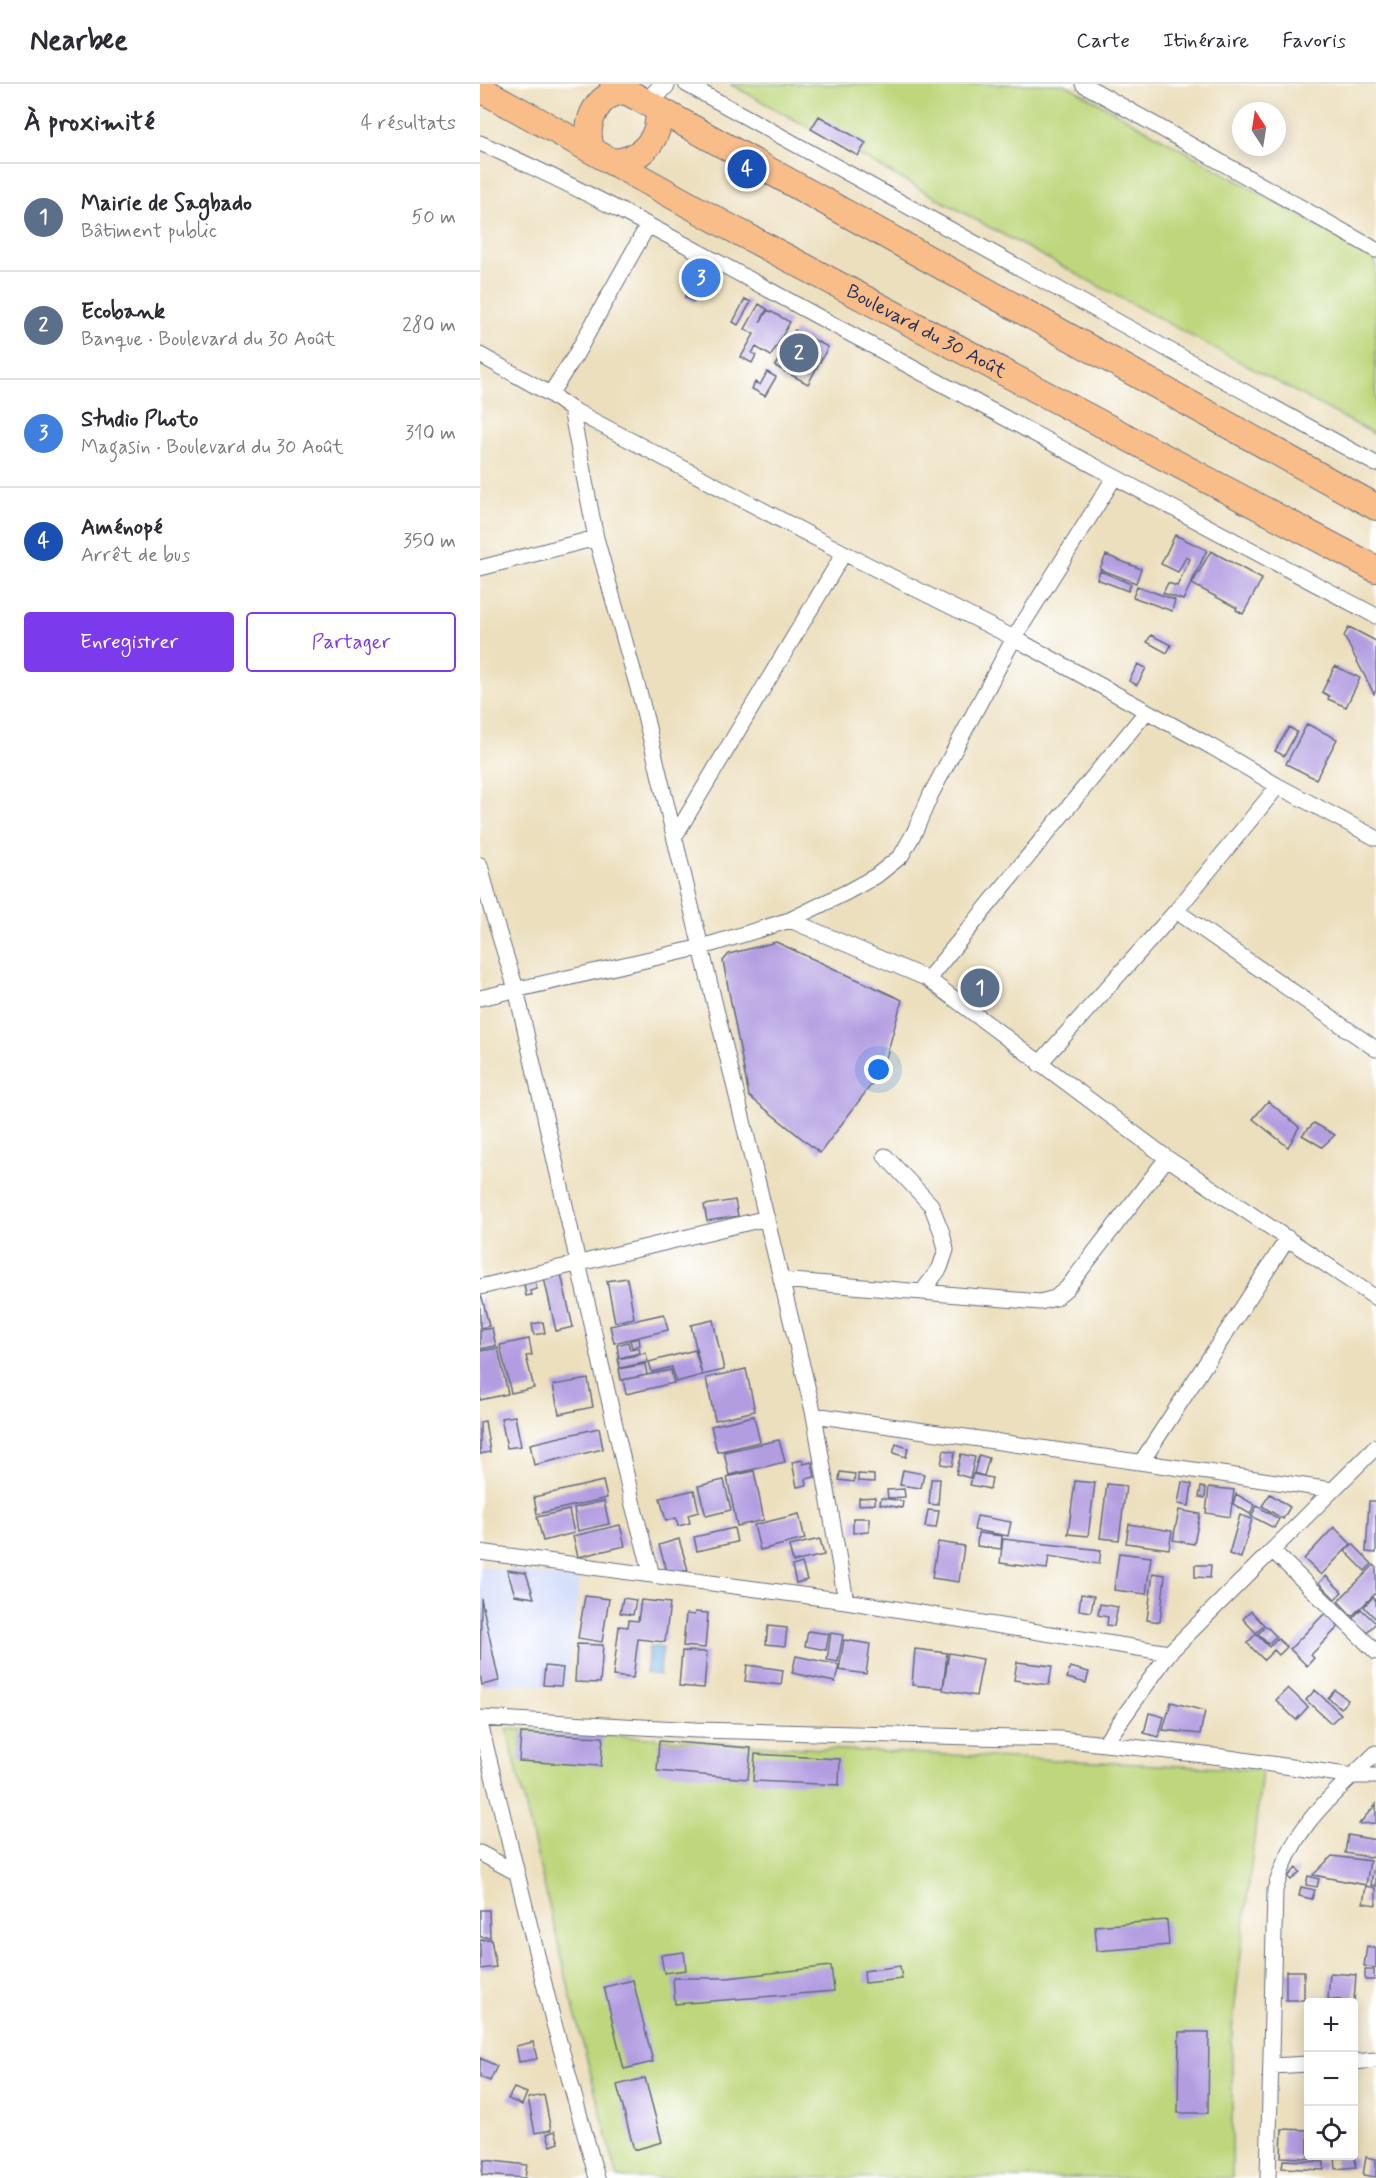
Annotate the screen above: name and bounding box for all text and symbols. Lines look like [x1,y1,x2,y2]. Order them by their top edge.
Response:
text: Nearbee [30,23,128,60]
text: Carte [1076,27,1130,55]
text: Itinéraire [1163,27,1249,55]
text: Favoris [1282,27,1346,55]
north arrow [1232,102,1286,156]
text: À proximité [24,106,155,140]
text: 4 résultats [361,110,456,137]
pin: 4 [728,146,766,191]
text: Mairie de Sagbado [81,190,252,218]
text: 1 [39,204,48,231]
text: 50 m [411,204,456,231]
text: Bâtiment public [81,218,217,245]
pin: 3 [682,256,720,300]
street label: Boulevard du 30 Août [842,278,1011,385]
text: Ecobank [81,298,165,326]
text: 2 [39,312,48,339]
text: 280 m [402,312,456,339]
text: Banque · Boulevard du 30 Août [81,326,336,353]
pin: 2 [780,330,818,376]
text: Studio Photo [81,406,198,434]
text: 3 [39,420,48,447]
text: 310 m [405,420,456,447]
text: Magasin · Boulevard du 30 Août [81,434,344,461]
text: Aménopé [81,514,163,542]
text: 4 [38,528,49,555]
text: 350 m [403,528,456,555]
text: Arrêt de bus [81,542,190,569]
button: Enregistrer [24,612,234,672]
button: Partager [246,612,456,672]
pin: 1 [960,966,1000,1010]
your location [864,1055,893,1084]
map controls [1304,1998,1358,2160]
button: + [1304,1998,1358,2052]
button: − [1304,2052,1358,2106]
button: locate [1304,2106,1358,2160]

